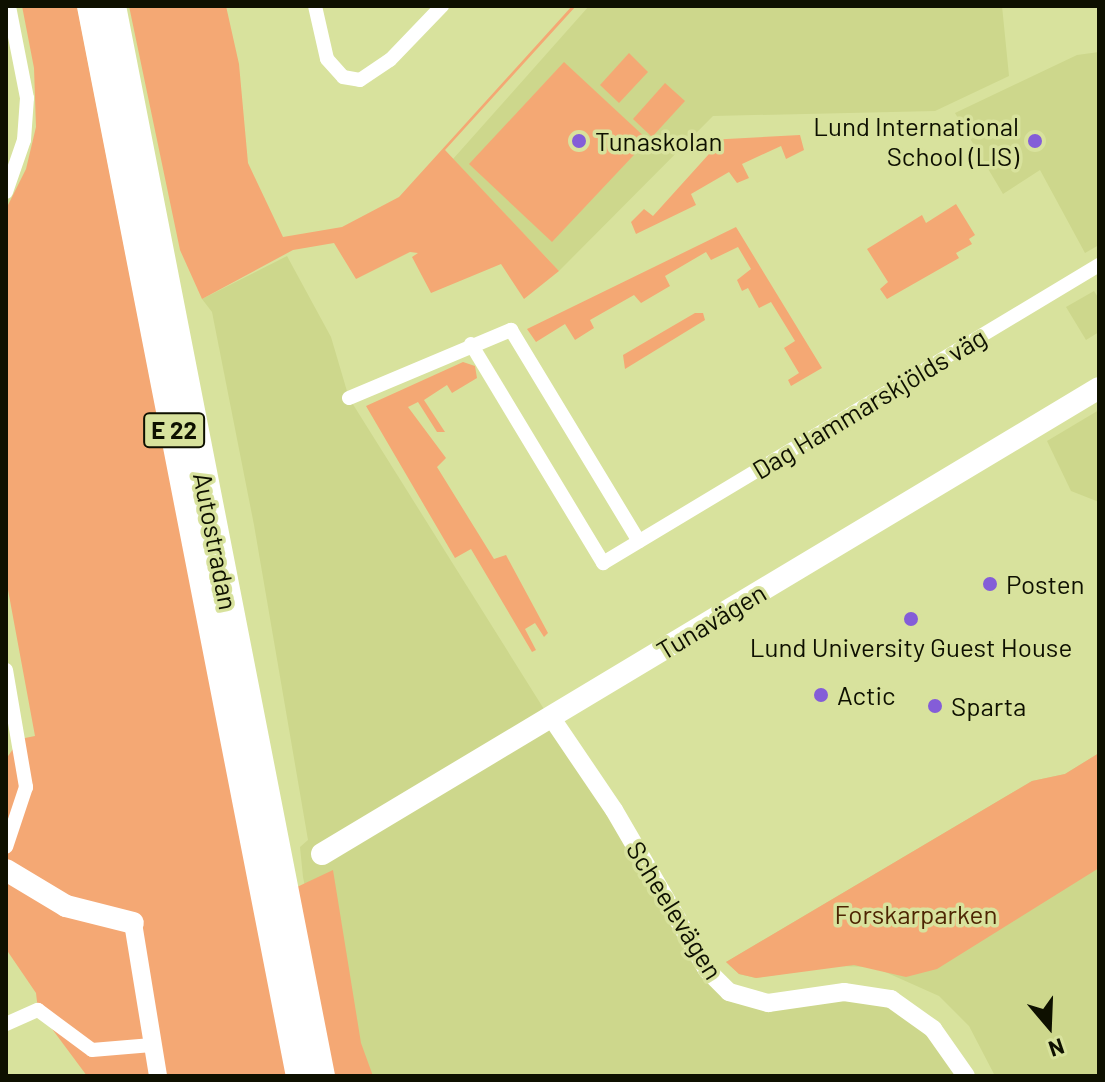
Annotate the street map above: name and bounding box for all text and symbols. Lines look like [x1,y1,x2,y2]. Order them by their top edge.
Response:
place label: Lund International School (LIS) [813,110,1019,172]
place label: Tunaskolan [595,125,722,157]
marker: Tunaskolan [570,132,588,150]
marker: Lund International School (LIS) [1026,132,1044,150]
street label: Dag Hammarskjölds väg [746,321,992,485]
road number: E 22 [142,410,206,450]
street label: Autostradan [187,470,245,612]
place label: Posten [1006,568,1085,600]
marker: Posten [981,575,999,593]
street label: Tunavägen [651,576,771,666]
marker: Lund University Guest House [902,610,920,628]
place label: Lund University Guest House [750,631,1072,663]
place label: Actic [837,679,896,711]
marker: Actic [812,686,830,704]
place label: Sparta [951,690,1026,722]
marker: Sparta [926,697,944,715]
street label: Scheelevägen [620,835,730,985]
park label: Forskarparken [835,898,997,930]
north arrow [1009,986,1089,1066]
text: N [1046,1034,1068,1063]

